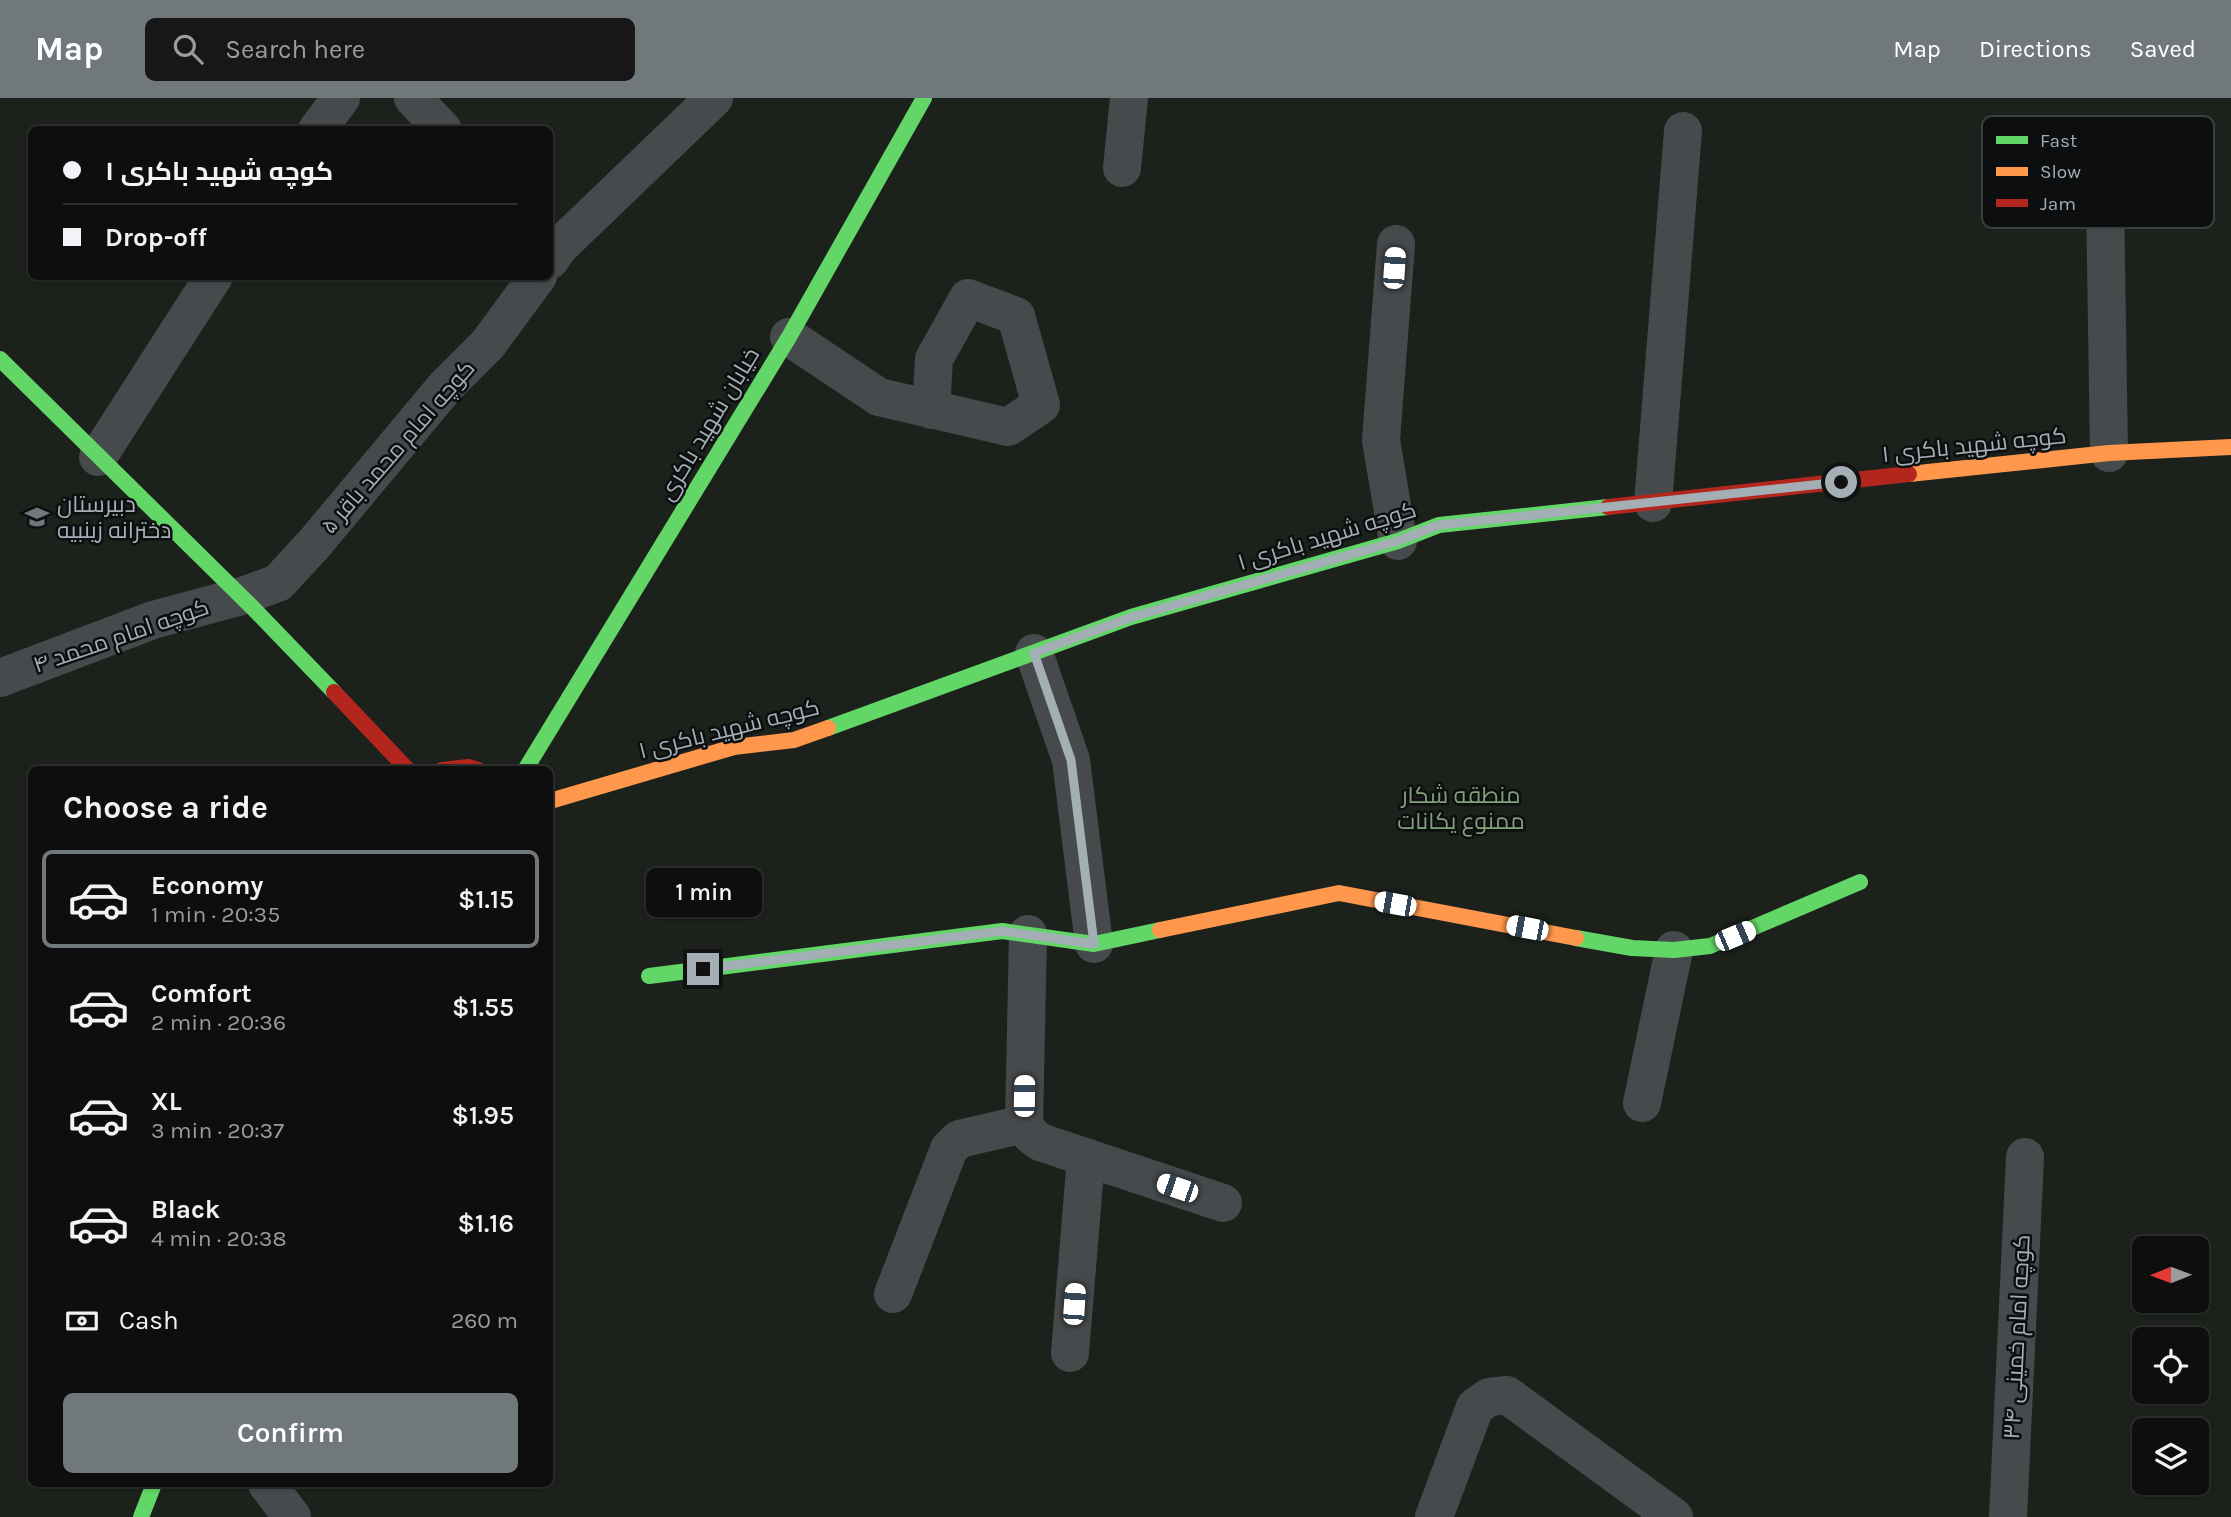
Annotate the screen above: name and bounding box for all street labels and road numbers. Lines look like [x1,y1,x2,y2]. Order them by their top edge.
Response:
street label: خیابان شهید باکری [653,343,765,505]
street label: کوچه امام محمد باقر ۵ [315,355,482,540]
street label: کوچه شهید باکری ۱ [1880,422,2068,469]
street label: کوچه شهید باکری ۱ [1234,496,1420,577]
street label: کوچه امام محمد ۴ [30,593,213,681]
street label: کوچه شهید باکری ۱ [636,693,822,765]
street label: کوچه امام خمینی ۳۴ [1998,1234,2038,1440]

